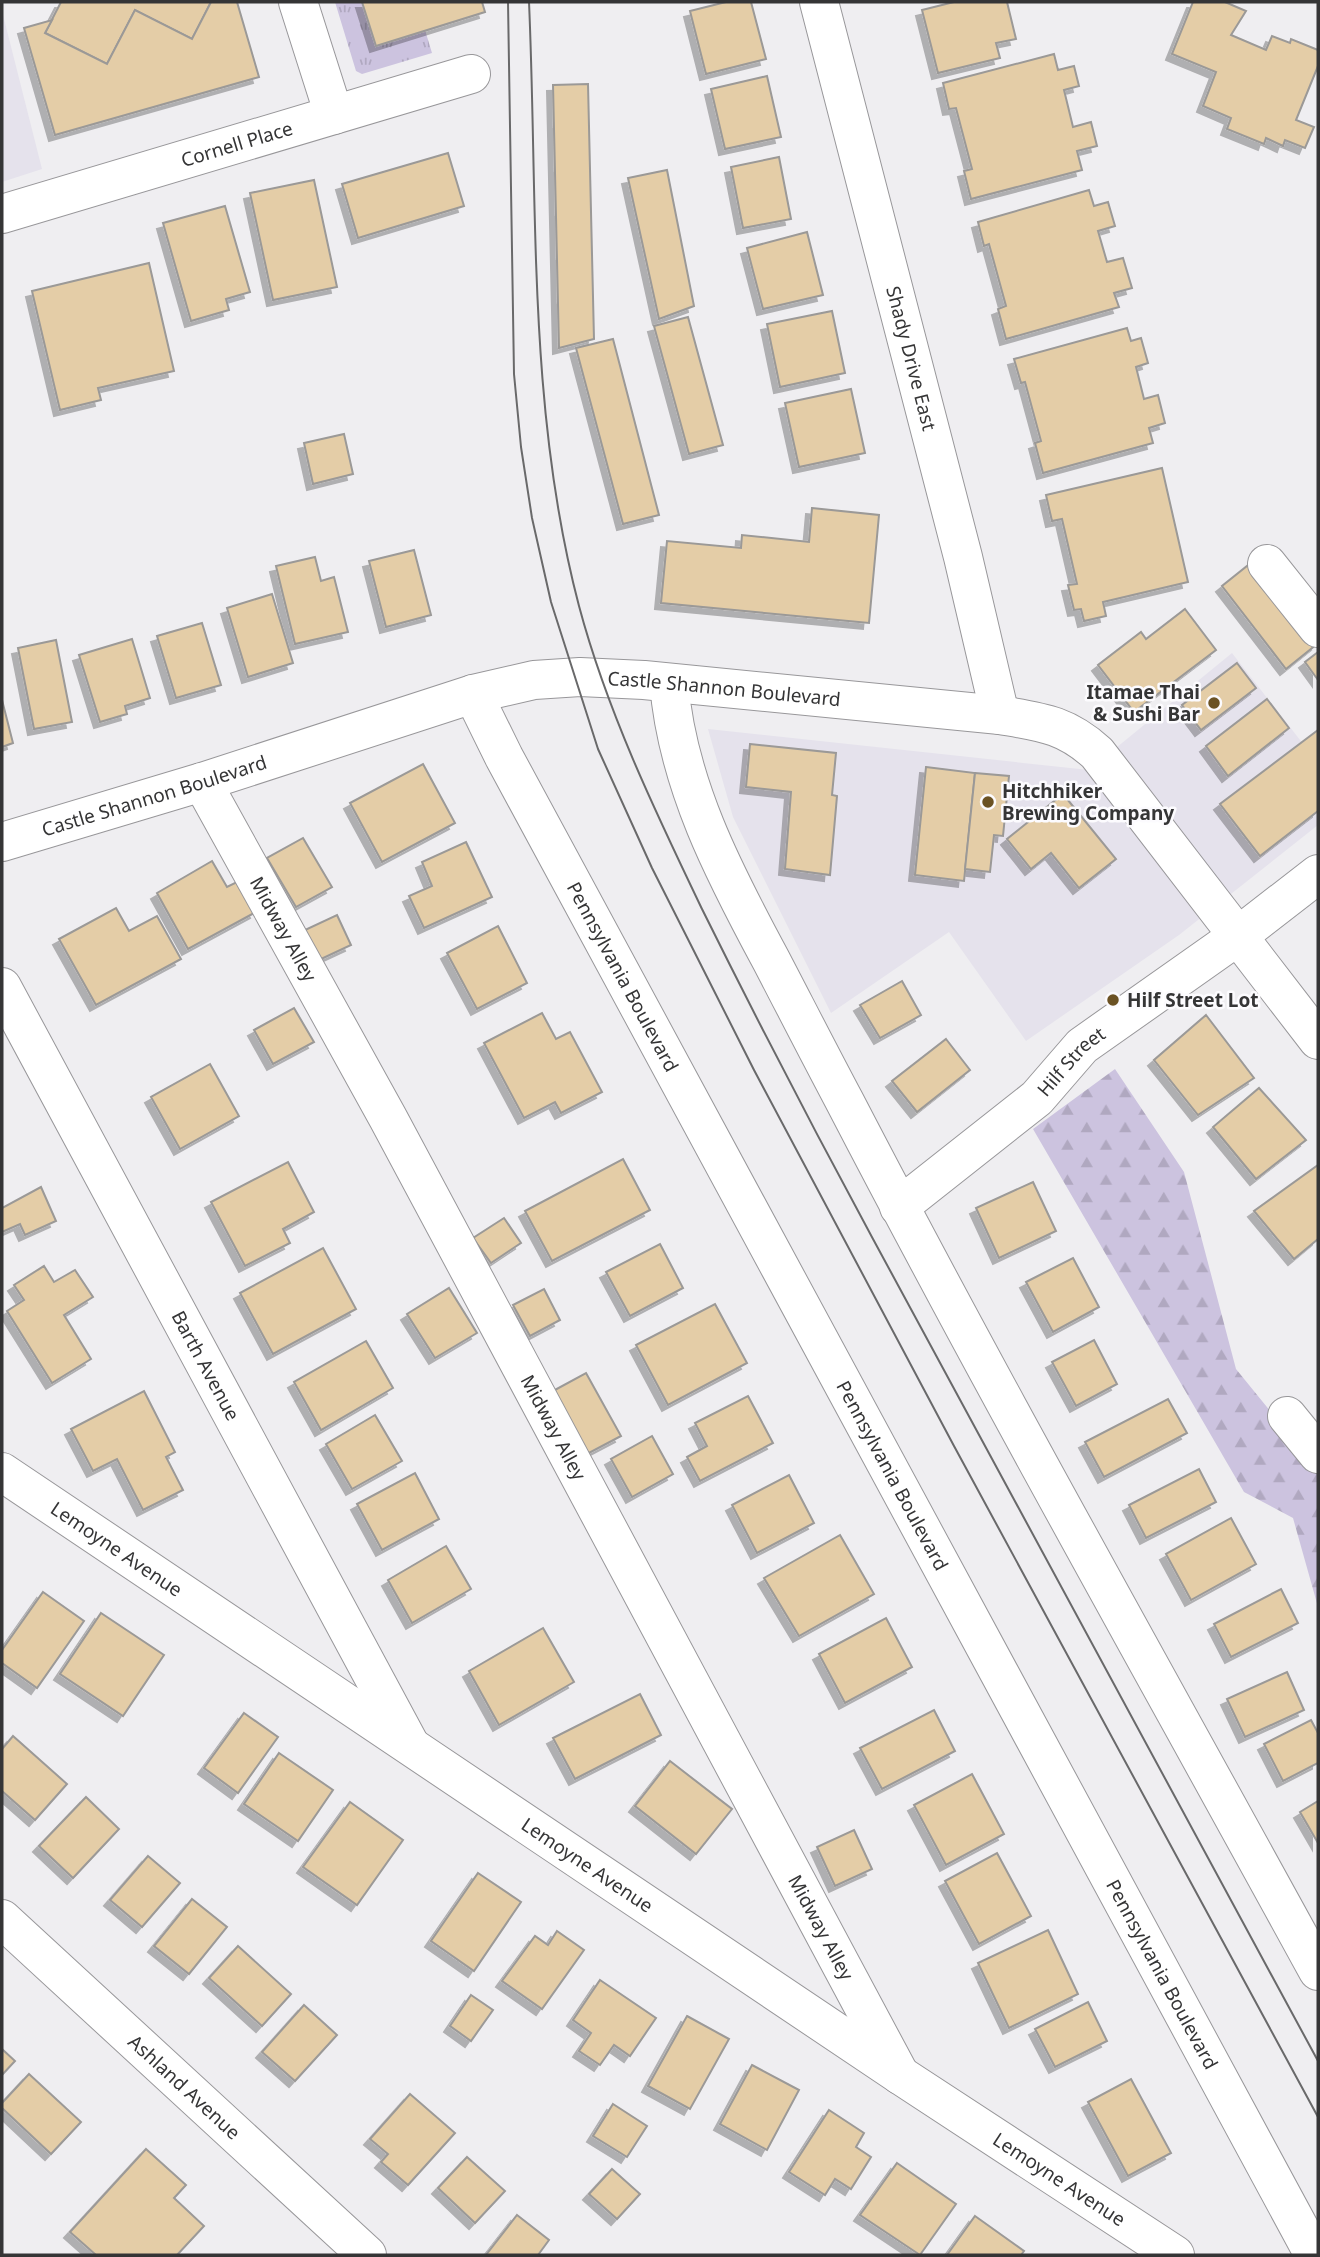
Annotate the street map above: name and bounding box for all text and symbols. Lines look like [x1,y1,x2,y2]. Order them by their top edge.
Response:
street label: Cornell Place [178,115,296,173]
street label: Shady Drive East [880,283,943,433]
street label: Castle Shannon Boulevard [607,665,842,712]
place label: Itamae Thai & Sushi Bar [1086,679,1201,727]
marker: Itamae Thai & Sushi Bar [1206,695,1222,711]
street label: Castle Shannon Boulevard [38,749,270,842]
place label: Hitchhiker Brewing Company [1002,778,1174,826]
marker: Hitchhiker Brewing Company [980,794,996,810]
street label: Midway Alley [244,872,323,986]
street label: Pennsylvania Boulevard [561,877,685,1076]
place label: Hilf Street Lot [1127,987,1259,1013]
marker: Hilf Street Lot [1105,992,1121,1008]
street label: Hilf Street [1031,1021,1111,1102]
street label: Barth Avenue [166,1306,246,1425]
street label: Midway Alley [515,1370,593,1485]
street label: Pennsylvania Boulevard [831,1376,954,1575]
street label: Lemoyne Avenue [46,1495,188,1602]
street label: Lemoyne Avenue [516,1811,658,1919]
street label: Midway Alley [782,1870,860,1985]
street label: Pennsylvania Boulevard [1100,1875,1224,2074]
street label: Ashland Avenue [123,2029,246,2145]
street label: Lemoyne Avenue [988,2126,1131,2232]

